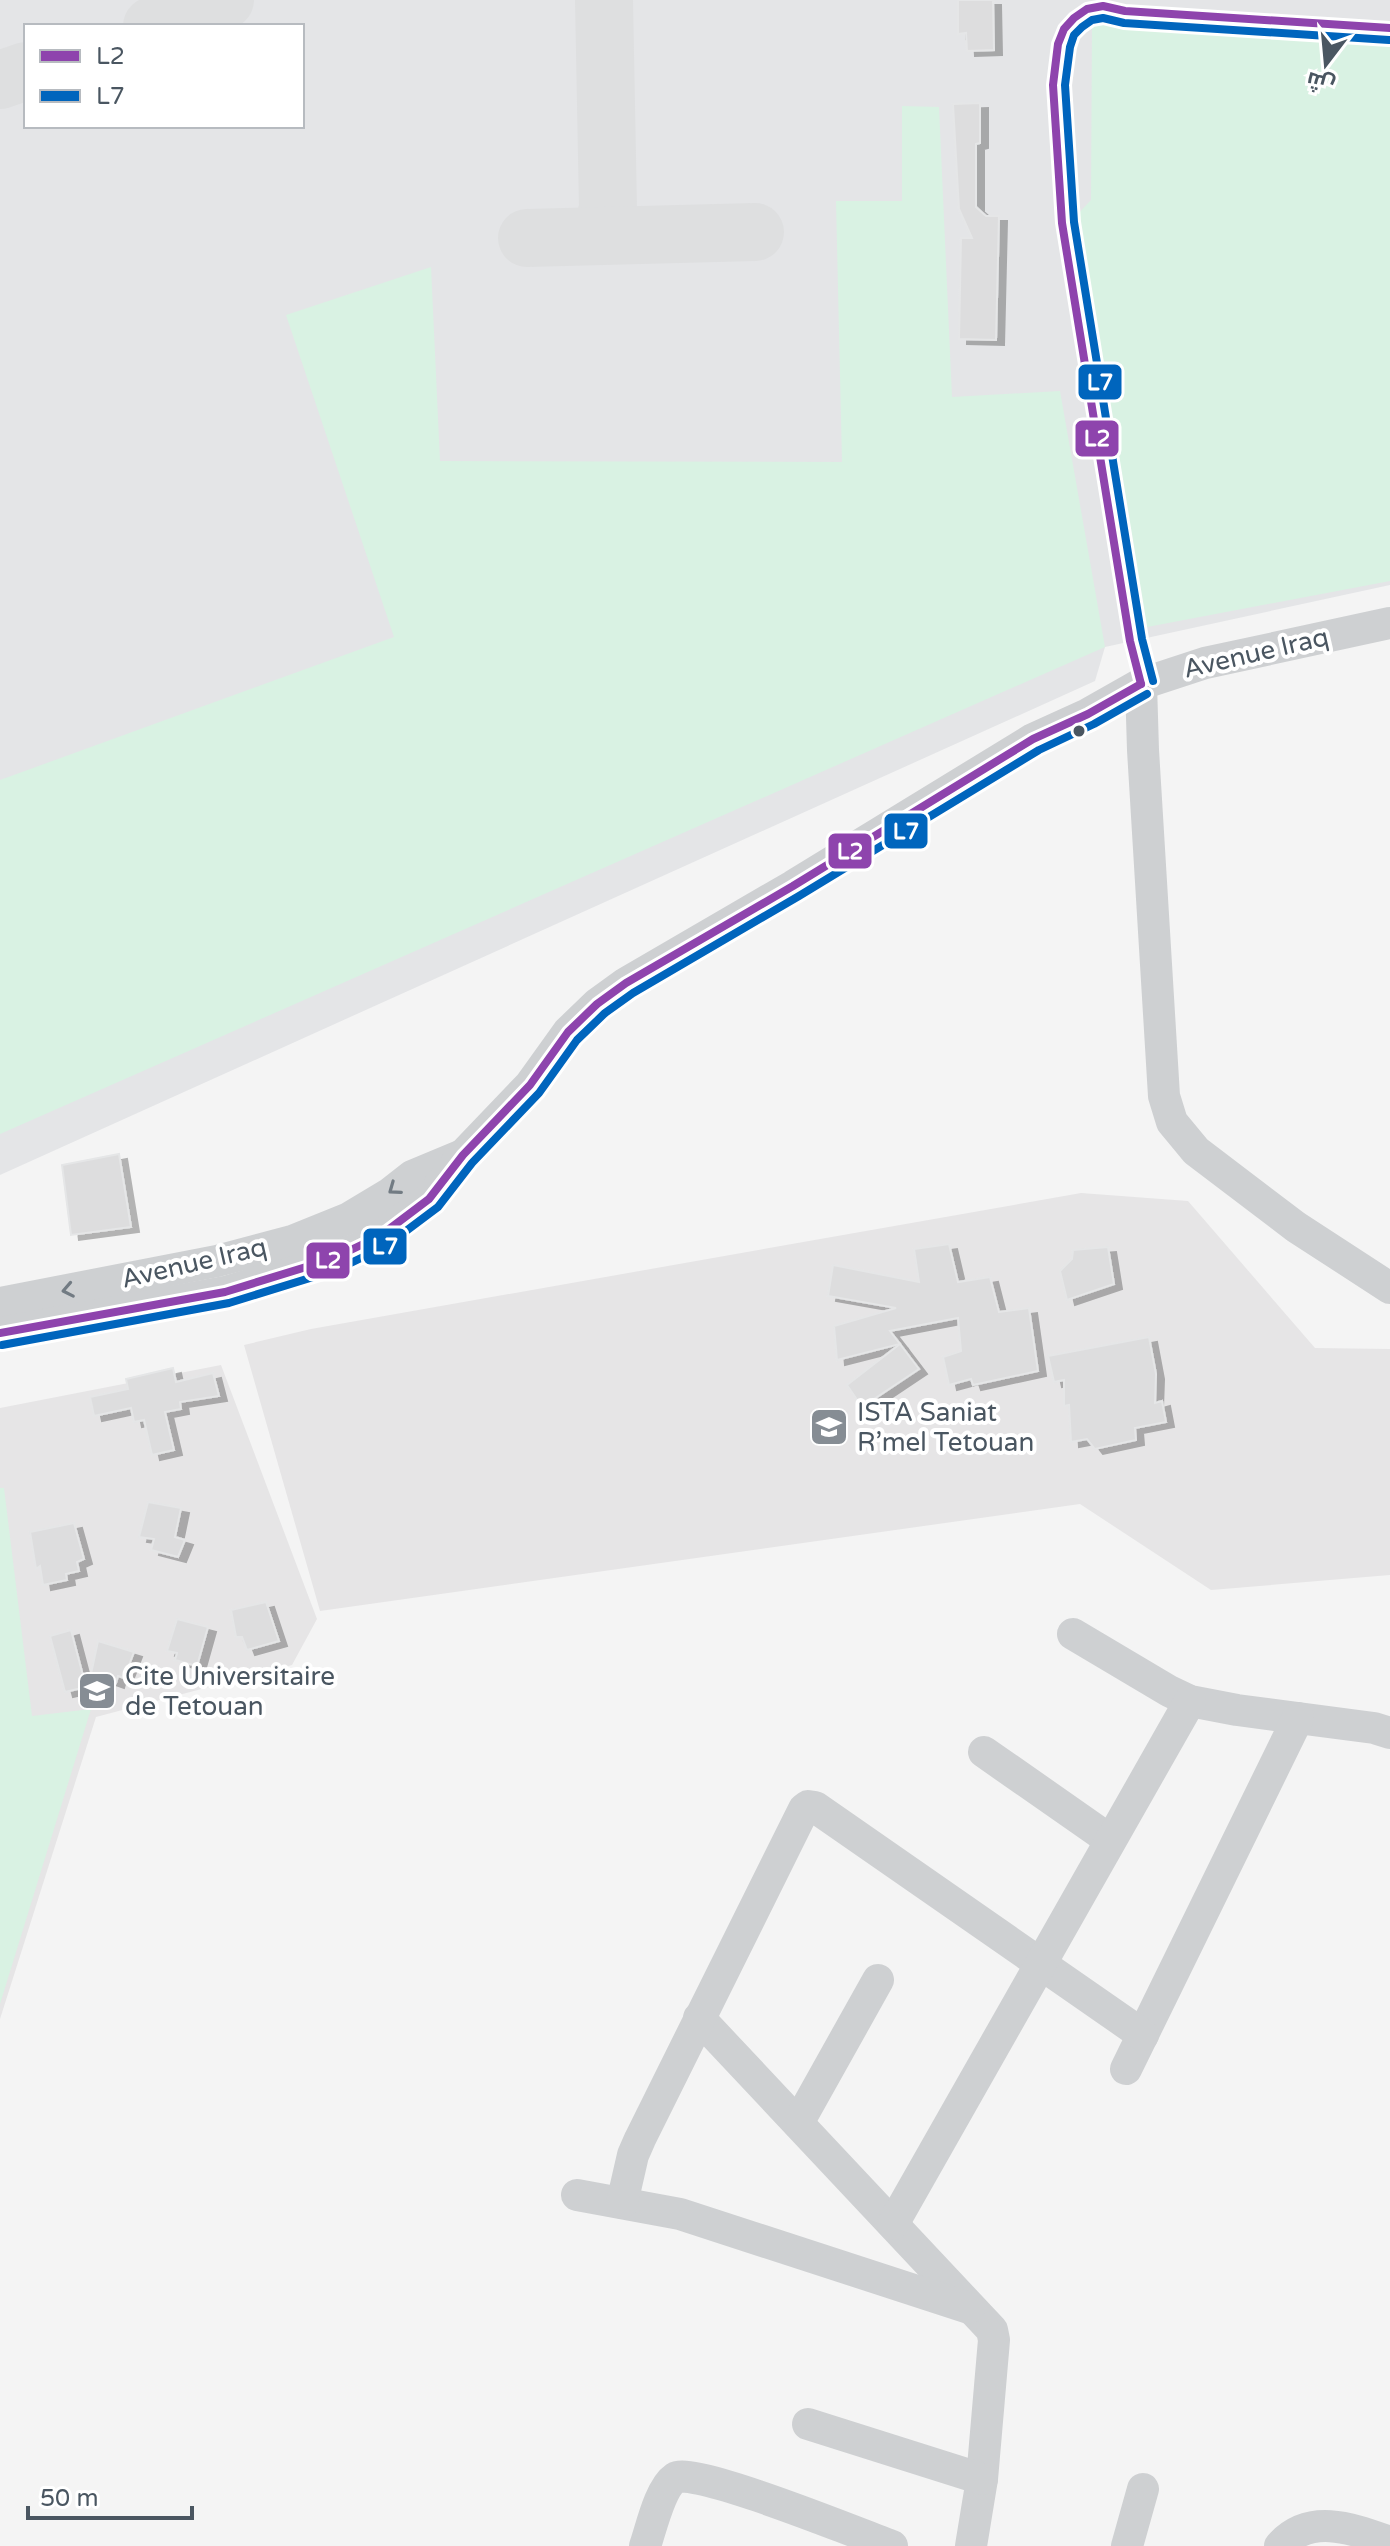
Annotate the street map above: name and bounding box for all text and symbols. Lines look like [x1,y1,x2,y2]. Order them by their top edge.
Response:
legend [24,24,304,128]
north arrow [1286,24,1366,104]
text: L2 [96,42,125,71]
text: ش [1304,66,1338,99]
text: L7 [96,82,125,111]
line badge: L7 [1077,363,1123,401]
text: L7 [1087,370,1113,396]
line badge: L2 [1074,419,1120,458]
text: L2 [1084,426,1110,452]
street label: Avenue Iraq [1180,621,1332,685]
unlabelled marker [1071,723,1087,739]
line badge: L7 [883,812,929,850]
text: L7 [893,819,919,845]
line badge: L2 [827,832,873,870]
text: L2 [837,839,863,865]
one-way arrow [388,1180,402,1194]
line badge: L7 [362,1227,408,1266]
street label: Avenue Iraq [118,1231,270,1295]
text: L7 [372,1234,398,1260]
line badge: L2 [305,1241,351,1280]
text: L2 [315,1248,341,1274]
one-way arrow [61,1281,75,1298]
place label: ISTA Saniat R’mel Tetouan [857,1397,1034,1458]
school or university icon: ISTA Saniat R’mel Tetouan [808,1406,850,1448]
place label: Cite Universitaire de Tetouan [125,1661,335,1722]
school or university icon: Cite Universitaire de Tetouan [76,1670,118,1712]
scale bar [28,2470,192,2520]
text: 50 m [40,2484,98,2513]

